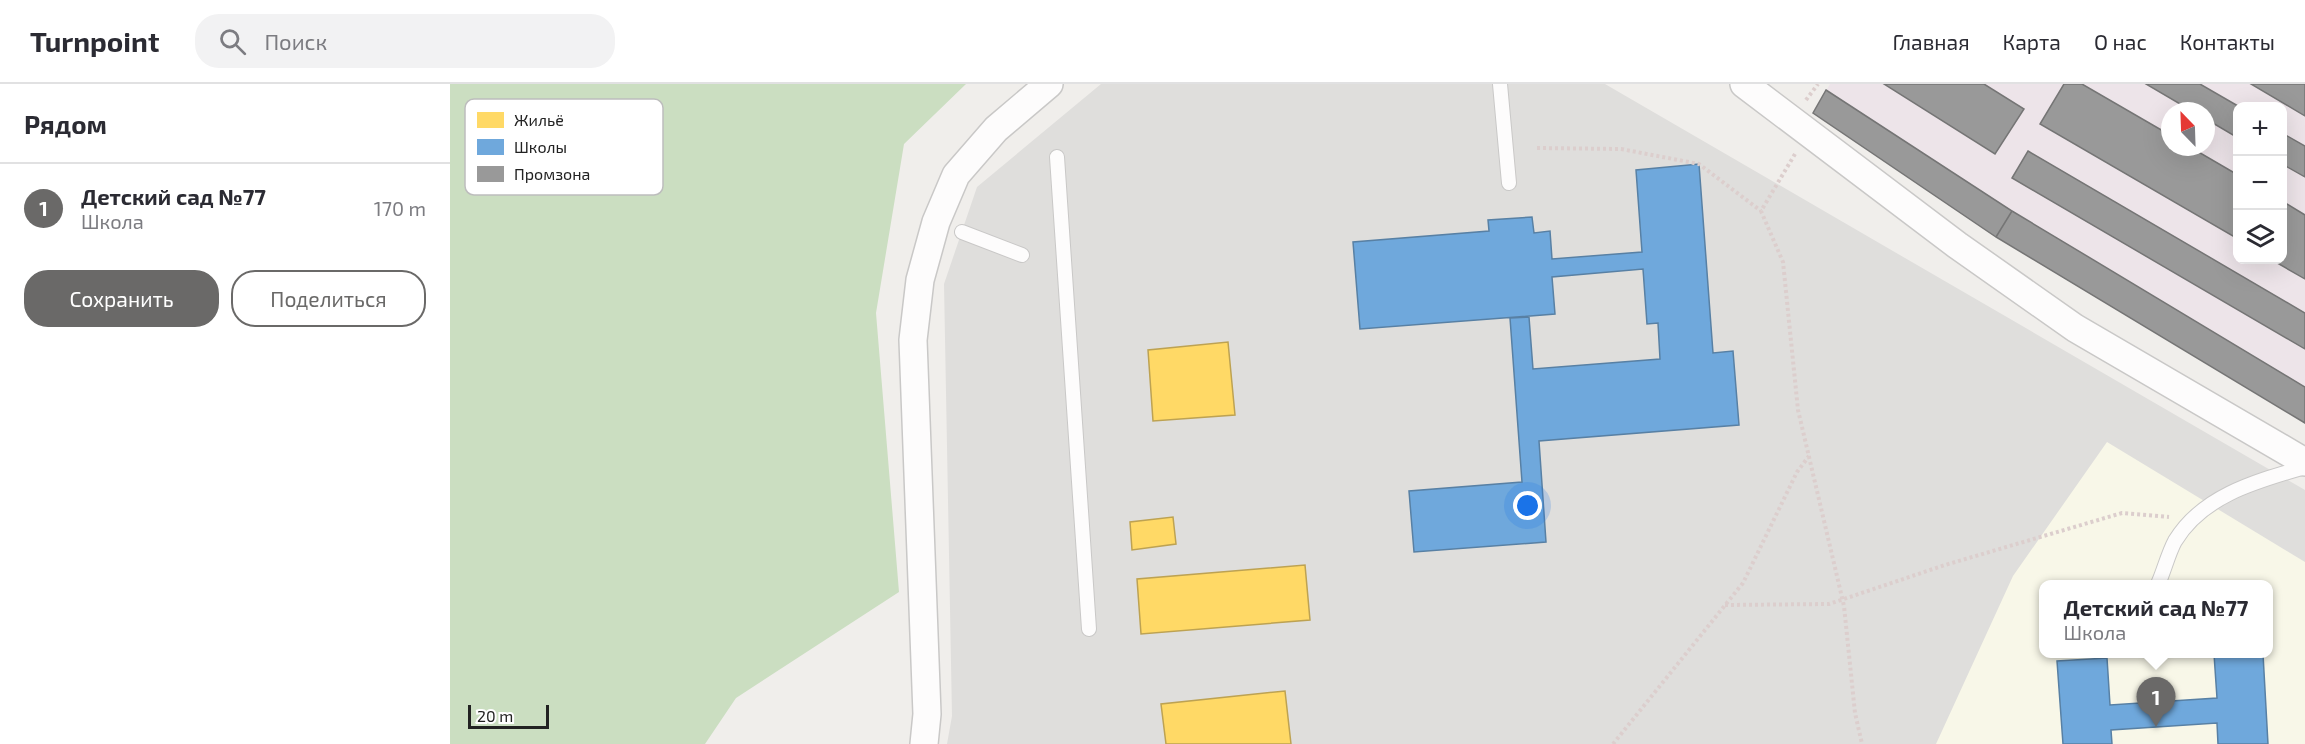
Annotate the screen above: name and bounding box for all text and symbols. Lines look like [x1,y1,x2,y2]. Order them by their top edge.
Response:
search box [195,14,615,68]
text: Turnpoint [30,24,159,58]
icon: search [216,25,249,58]
text: Поиск [264,28,327,54]
text: Главная [1893,29,1970,54]
text: Карта [2003,29,2061,54]
text: О нас [2094,29,2147,54]
text: Контакты [2180,29,2275,54]
legend [465,99,663,195]
north arrow [2161,102,2215,156]
map controls [2233,102,2287,264]
button: + [2233,102,2287,156]
text: Рядом [24,108,107,139]
text: Жильё [514,110,564,129]
text: Школы [514,137,567,156]
button: − [2233,156,2287,210]
text: Промзона [514,164,590,183]
text: Детский сад №77 [81,183,266,209]
text: 1 [39,196,48,220]
text: 170 m [374,196,426,220]
text: Школа [81,209,144,233]
button: layers [2233,210,2287,264]
button: Сохранить [24,270,219,327]
button: Поделиться [231,270,426,327]
your location [1513,491,1542,520]
popup [2039,580,2273,658]
text: Детский сад №77 [2064,594,2248,620]
text: Школа [2064,620,2126,644]
pin: 1 [2136,678,2176,727]
scale bar [468,702,549,730]
text: 20 m [477,706,513,725]

